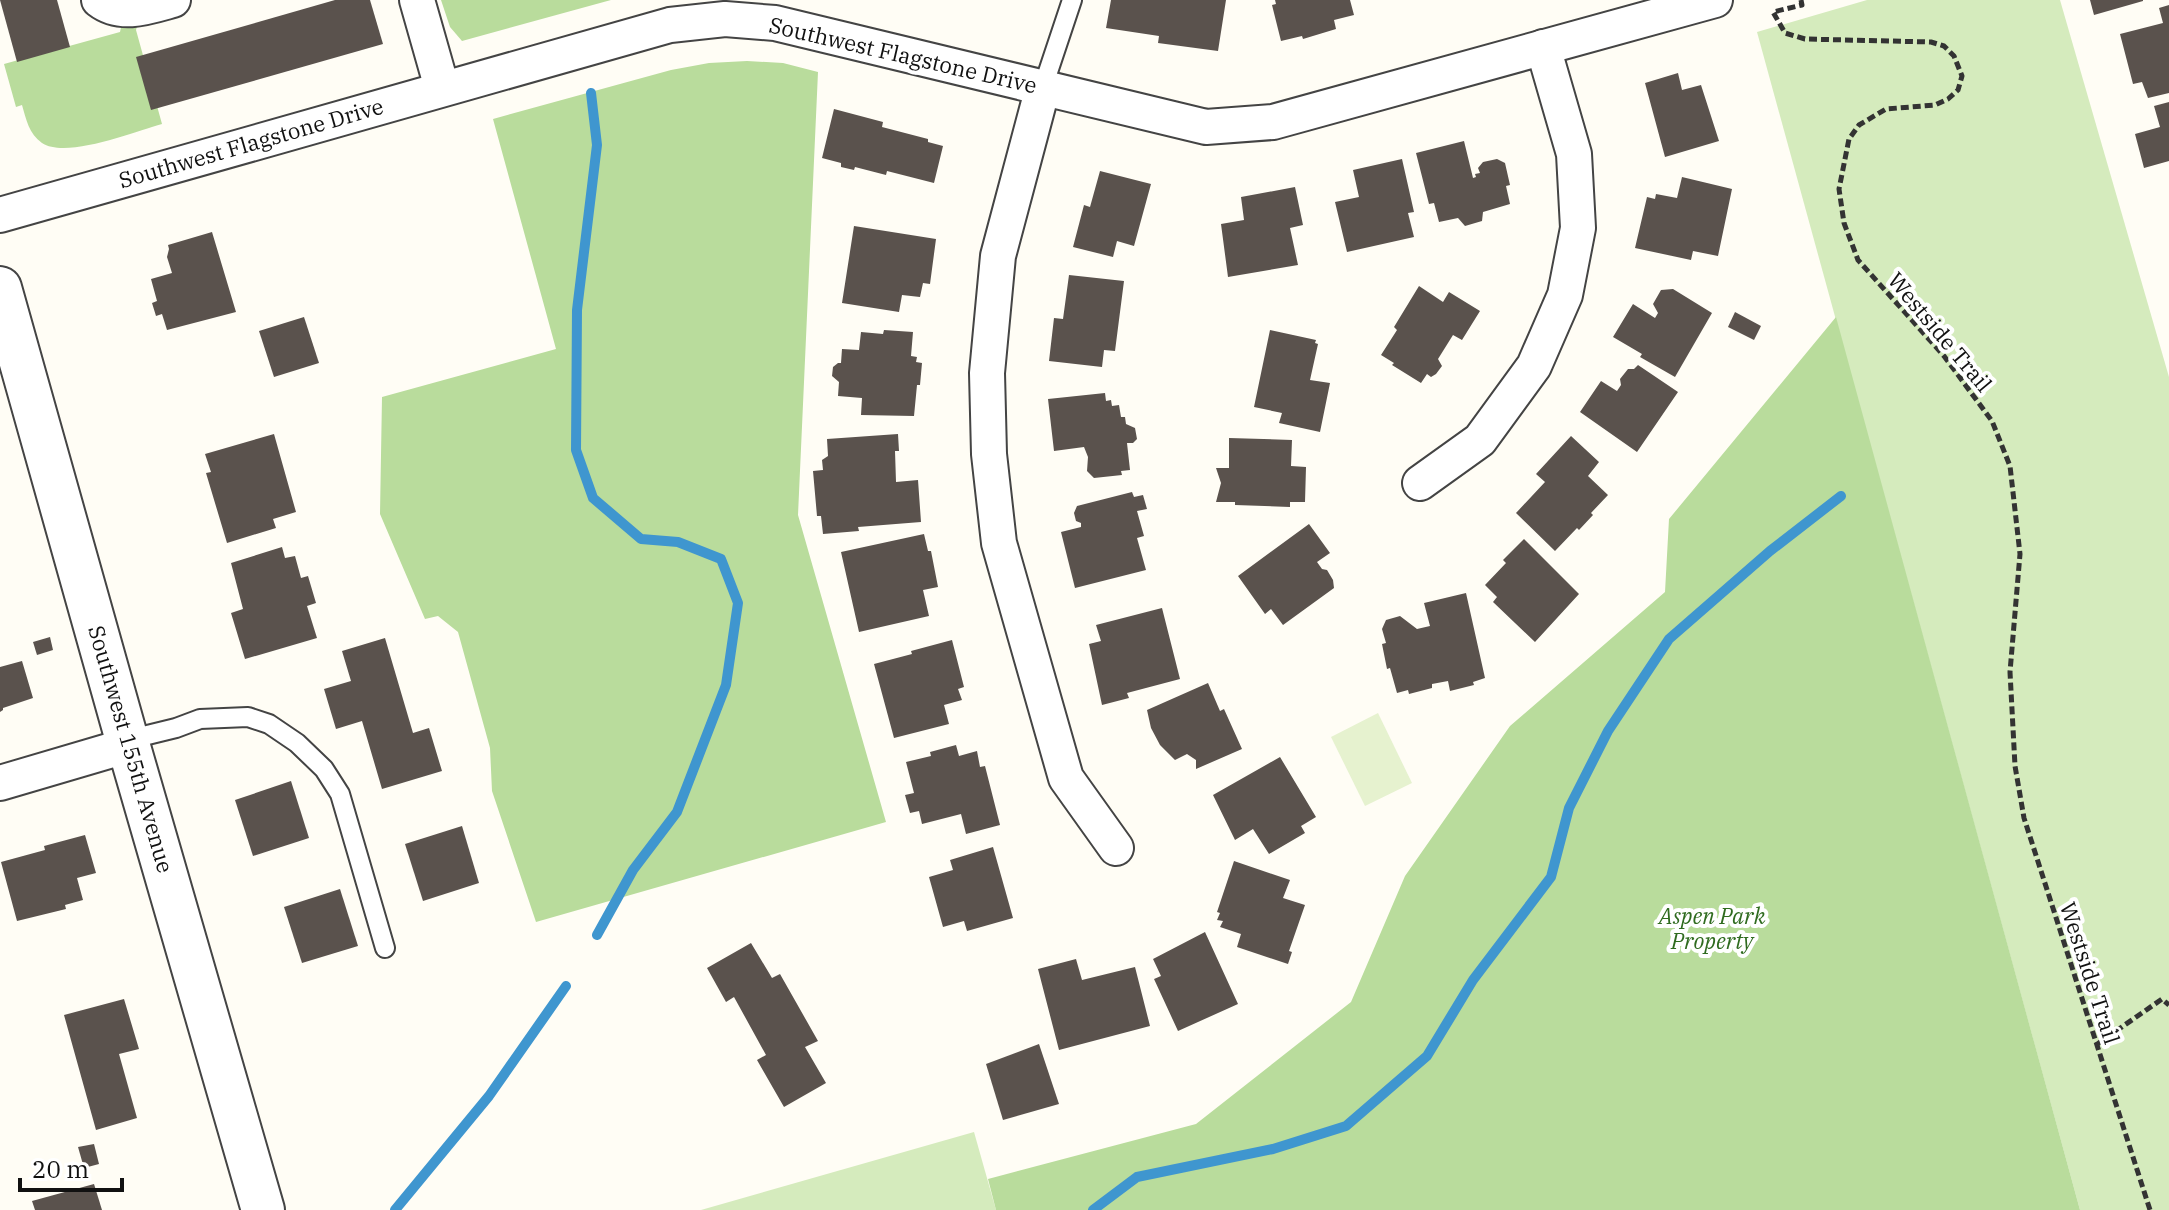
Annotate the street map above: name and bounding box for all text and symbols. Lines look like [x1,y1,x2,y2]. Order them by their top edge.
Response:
street label: Southwest Flagstone Drive [766,10,1040,99]
street label: Southwest Flagstone Drive [115,91,387,194]
street label: Westside Trail [1882,266,1999,398]
street label: Southwest 155th Avenue [82,622,181,876]
street label: Westside Trail [2054,898,2127,1048]
park label: Aspen Park Property [1657,901,1766,955]
scale bar [20,1142,122,1192]
text: 20 m [32,1153,89,1185]

